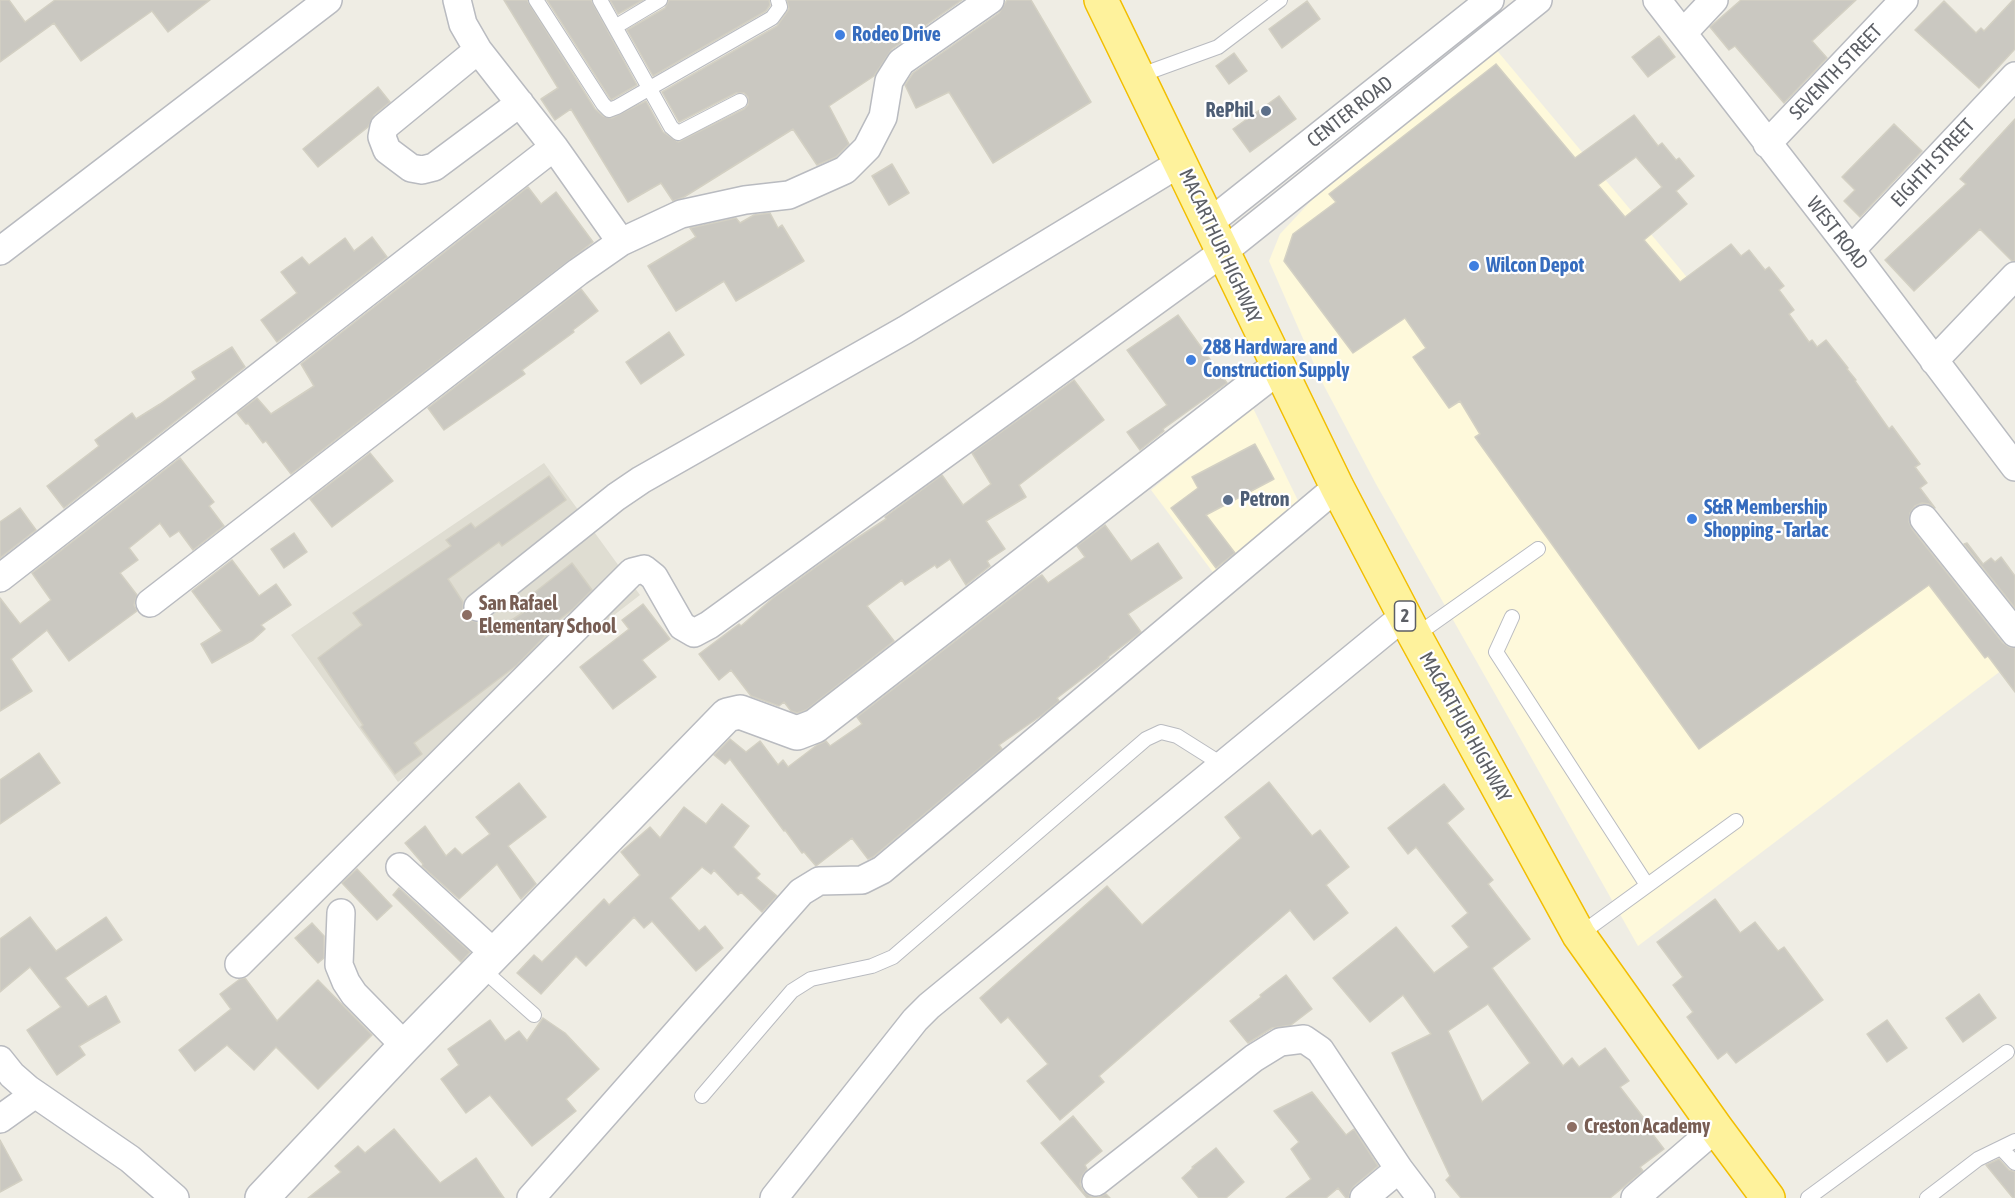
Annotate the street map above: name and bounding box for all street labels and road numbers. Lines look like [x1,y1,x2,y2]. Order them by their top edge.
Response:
street label: SEVENTH STREET [1785,19,1887,125]
street label: CENTER ROAD [1302,71,1398,153]
street label: EIGHTH STREET [1886,114,1980,212]
street label: MACARTHUR HIGHWAY [1174,165,1266,327]
street label: WEST ROAD [1801,192,1873,274]
road number: 2 [1394,601,1416,631]
street label: MACARTHUR HIGHWAY [1414,648,1516,806]

